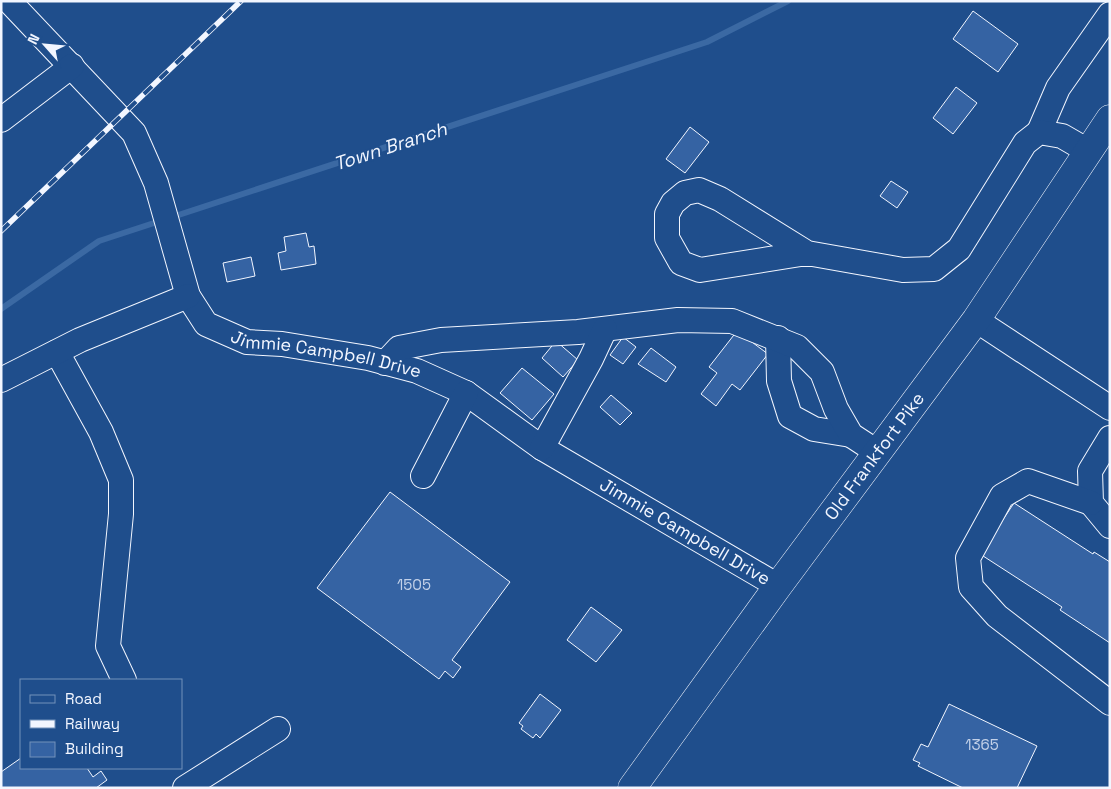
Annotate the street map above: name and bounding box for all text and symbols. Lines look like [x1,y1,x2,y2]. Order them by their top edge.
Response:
north arrow [20,20,70,70]
text: N [23,31,44,47]
water label: Town Branch [330,116,450,177]
street label: Jimmie Campbell Drive [227,324,424,383]
street label: Old Frankfort Pike [819,388,929,524]
street label: Jimmie Campbell Drive [596,472,775,590]
house number: 1505 [397,575,431,594]
legend [20,679,182,769]
text: Road [65,689,102,708]
text: Railway [65,714,120,733]
house number: 1365 [965,735,999,754]
text: Building [65,739,124,758]

